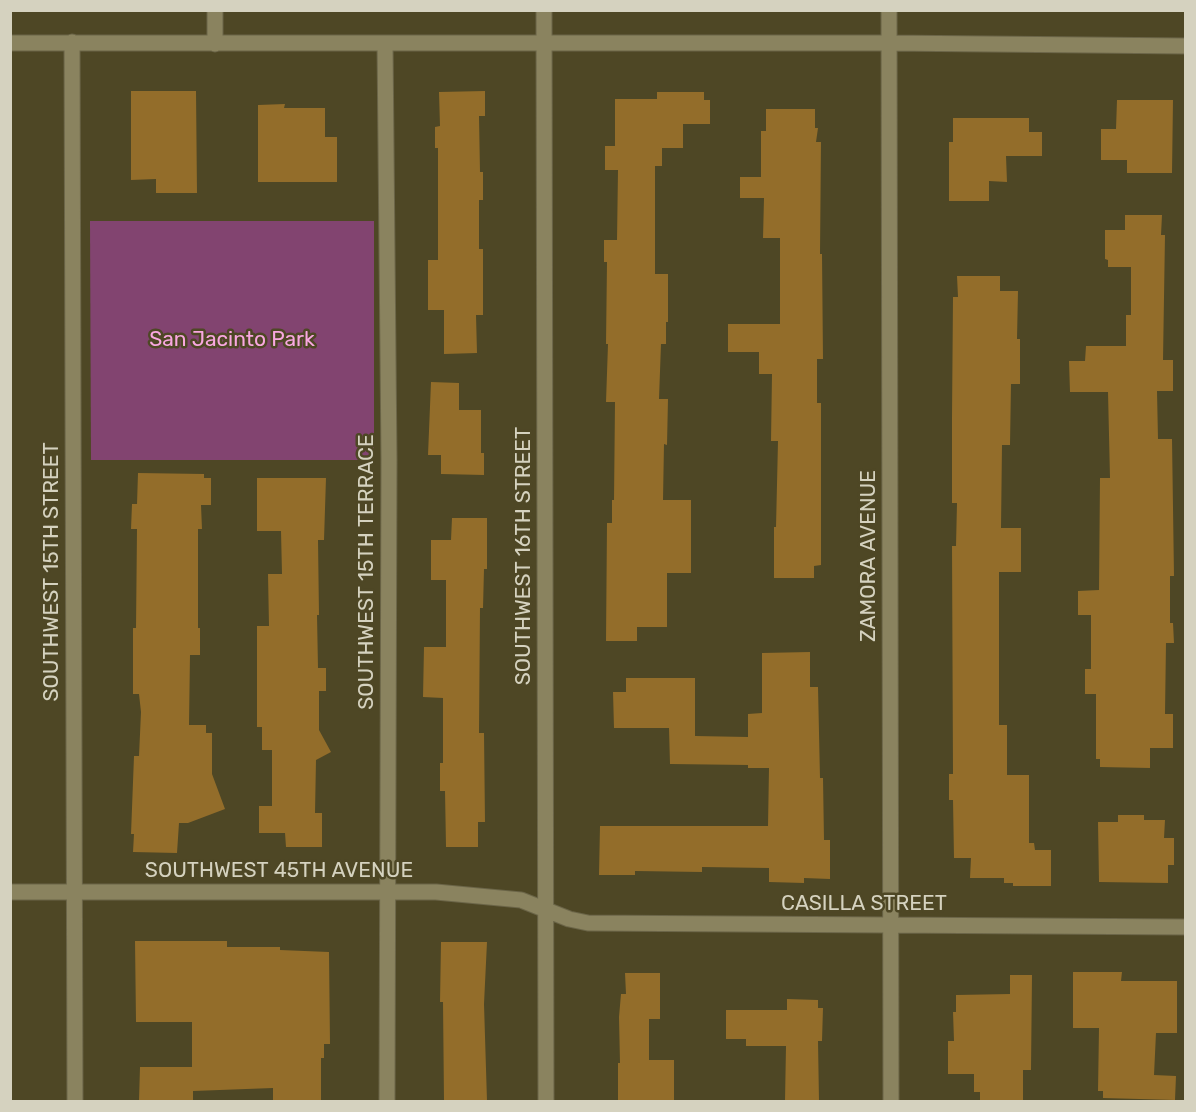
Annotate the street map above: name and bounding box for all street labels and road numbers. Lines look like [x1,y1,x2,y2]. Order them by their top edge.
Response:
street label: SOUTHWEST 16TH STREET [511,427,537,685]
street label: SOUTHWEST 15TH TERRACE [354,434,380,710]
street label: SOUTHWEST 15TH STREET [39,442,65,702]
street label: ZAMORA AVENUE [856,470,882,642]
street label: SOUTHWEST 45TH AVENUE [145,858,413,884]
street label: CASILLA STREET [781,891,947,917]

